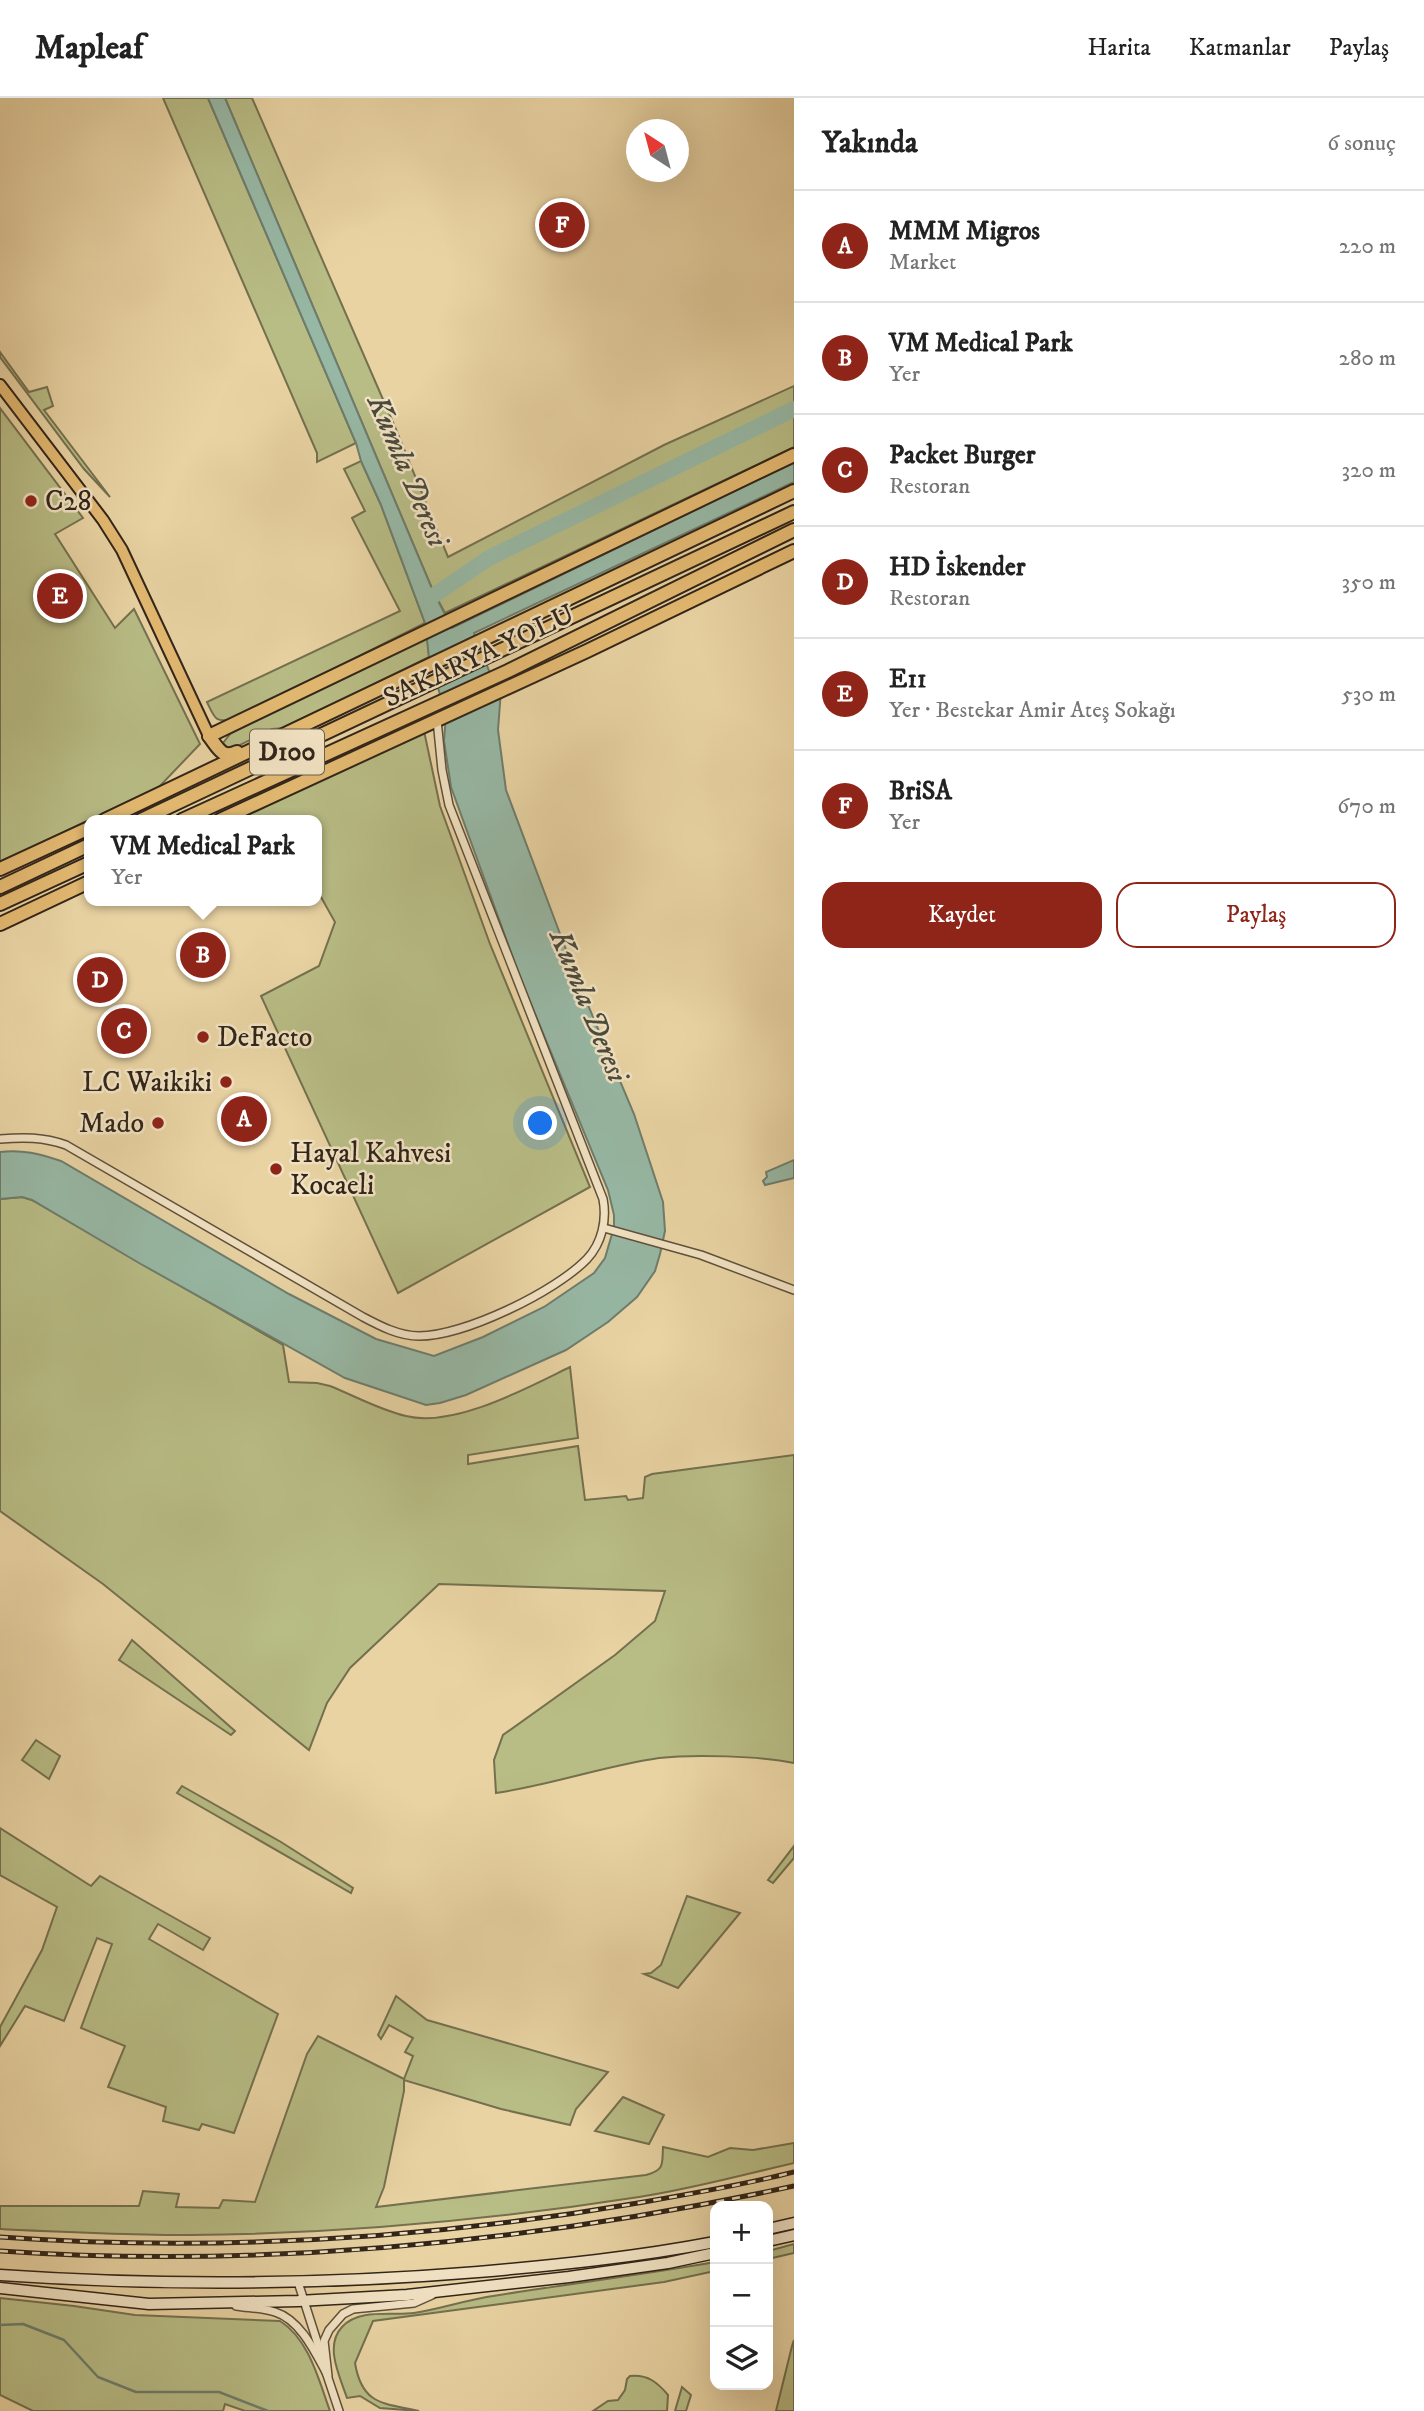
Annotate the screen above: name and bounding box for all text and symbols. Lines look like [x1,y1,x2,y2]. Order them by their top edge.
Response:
text: Mapleaf [35,28,144,69]
text: Harita [1087,33,1151,63]
text: Katmanlar [1189,33,1291,63]
text: Paylaş [1329,33,1389,63]
north arrow [626,119,689,182]
text: Yakında [822,125,918,162]
text: 6 sonuç [1327,129,1396,158]
pin: F [539,199,585,251]
text: MMM Migros [889,215,1040,248]
text: A [838,232,852,261]
text: 220 m [1339,232,1396,261]
text: Market [889,248,956,277]
text: VM Medical Park [889,327,1073,360]
text: B [838,344,852,373]
text: 280 m [1339,344,1396,373]
text: Yer [889,360,920,389]
water label: Kumla Deresi [358,388,456,555]
text: Packet Burger [889,439,1035,472]
text: C [837,456,853,485]
text: 320 m [1342,456,1396,485]
text: Restoran [889,472,970,501]
place label: C28 [45,484,91,519]
marker: C28 [23,493,39,509]
text: HD İskender [889,551,1026,584]
text: D [836,568,854,597]
text: 350 m [1341,568,1396,597]
pin: E [37,570,83,622]
text: Restoran [889,584,970,613]
street label: SAKARYA YOLU [378,596,580,716]
text: E11 [889,663,927,696]
text: E [837,680,853,709]
text: 530 m [1341,680,1396,709]
text: Yer · Bestekar Amir Ateş Sokağı [889,696,1176,725]
road number: D100 [250,730,324,774]
text: BriSA [889,775,952,808]
text: F [838,792,852,821]
text: 670 m [1337,792,1396,821]
text: Yer [889,808,920,837]
popup [84,815,322,906]
text: VM Medical Park [111,830,295,863]
text: Yer [111,863,142,892]
button: Kaydet [822,882,1102,948]
button: Paylaş [1116,882,1396,948]
water label: Kumla Deresi [540,923,636,1090]
pin: B [180,929,226,981]
pin: D [77,954,123,1006]
pin: C [101,1005,147,1057]
place label: DeFacto [217,1020,312,1055]
marker: DeFacto [195,1029,211,1045]
place label: LC Waikiki [82,1065,212,1100]
marker: LC Waikiki [218,1074,234,1090]
pin: A [221,1093,267,1145]
place label: Mado [79,1106,144,1141]
your location [523,1106,557,1140]
marker: Mado [150,1115,166,1131]
place label: Hayal Kahvesi Kocaeli [290,1136,451,1203]
marker: Hayal Kahvesi Kocaeli [268,1161,284,1177]
map controls [710,2201,773,2390]
button: + [710,2201,773,2264]
button: − [710,2264,773,2327]
button: layers [710,2327,773,2390]

